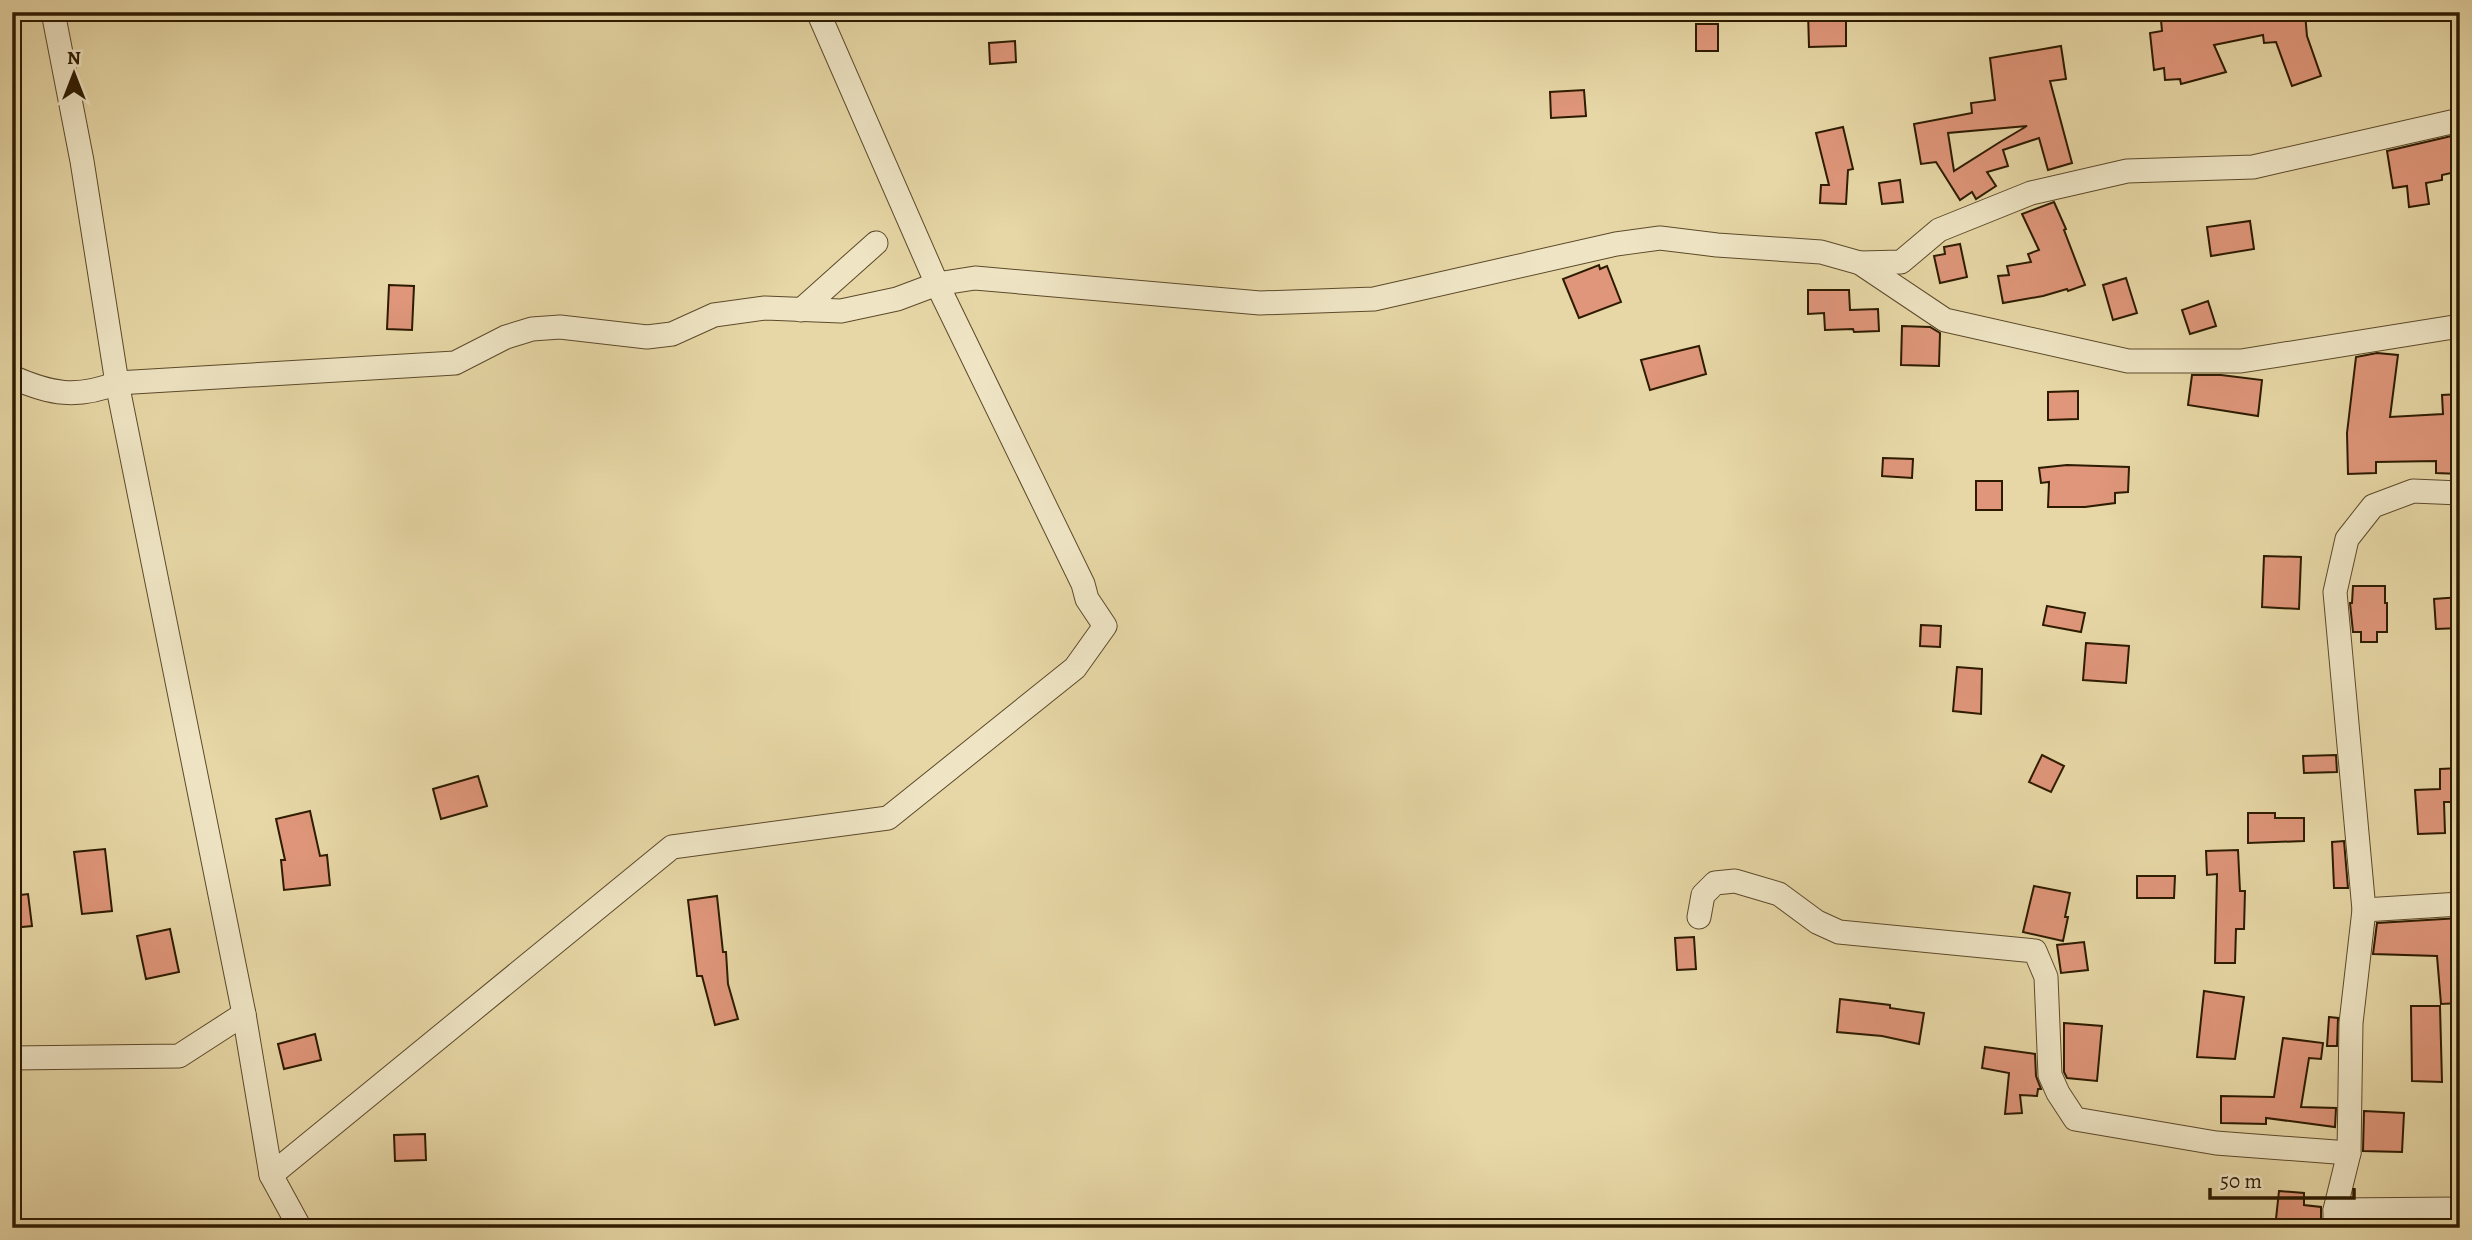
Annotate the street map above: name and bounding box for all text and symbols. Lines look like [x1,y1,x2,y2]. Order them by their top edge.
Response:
north arrow [38,38,108,108]
text: N [67,45,81,71]
scale bar [2210,1156,2353,1200]
text: 50 m [2220,1167,2262,1195]

